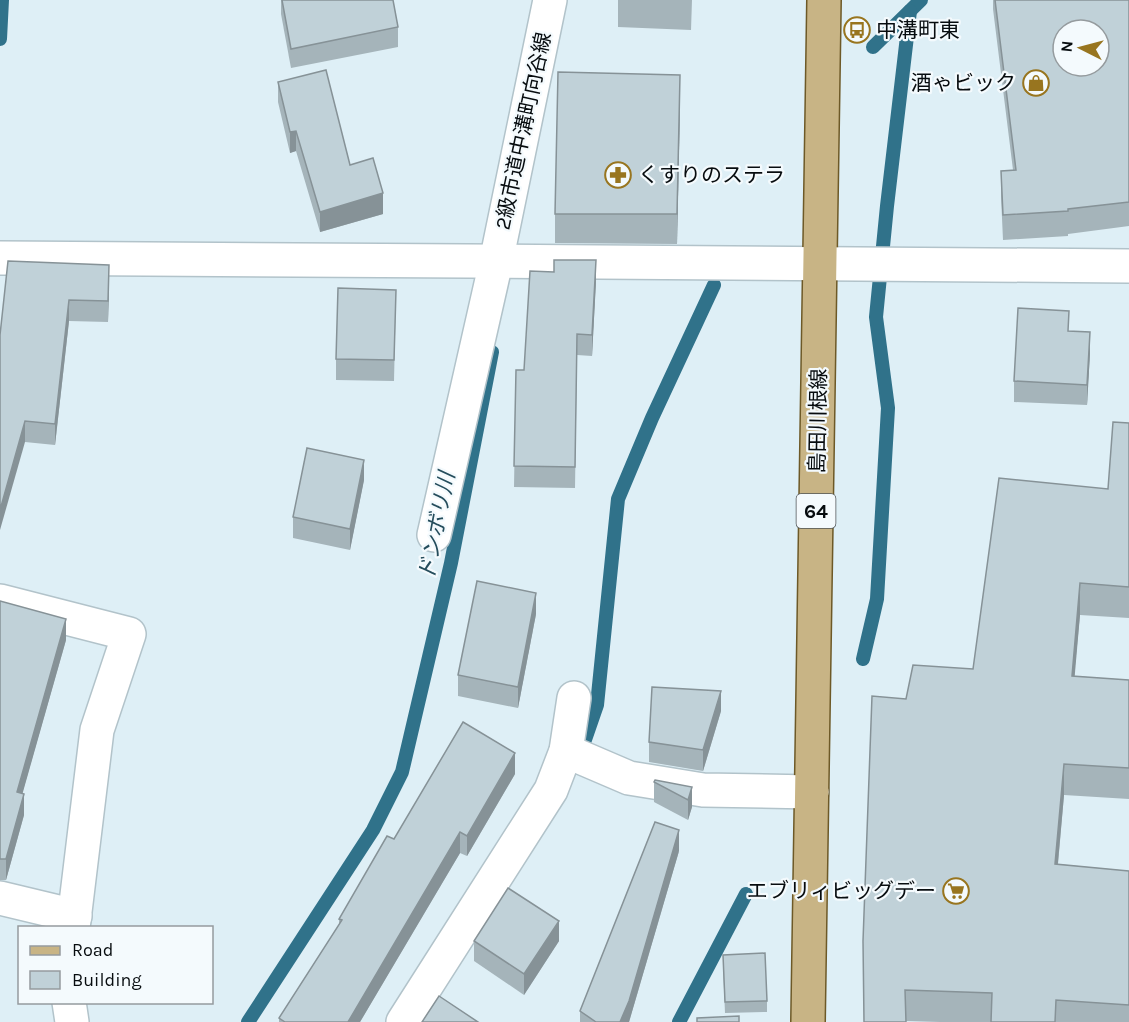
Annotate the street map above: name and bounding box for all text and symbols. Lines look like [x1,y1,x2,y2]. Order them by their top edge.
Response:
bus stop icon: 中溝町東 [842,15,872,45]
place label: 中溝町東 [876,18,960,42]
north arrow [1051,18,1111,78]
street label: 2級市道中溝町向谷線 [490,30,556,232]
text: N [1057,40,1077,53]
shop icon: 酒ゃビック [1021,68,1051,98]
place label: 酒ゃビック [911,71,1016,95]
pharmacy icon: くすりのステラ [603,160,633,190]
place label: くすりのステラ [638,163,785,187]
street label: 島田川根線 [805,368,831,474]
water label: ドンボリ川 [414,468,461,583]
road number: 64 [796,494,836,528]
supermarket icon: エブリィビッグデー [941,876,971,906]
place label: エブリィビッグデー [747,879,936,903]
legend [18,926,213,1004]
text: Road [72,939,113,961]
text: Building [72,969,142,991]

